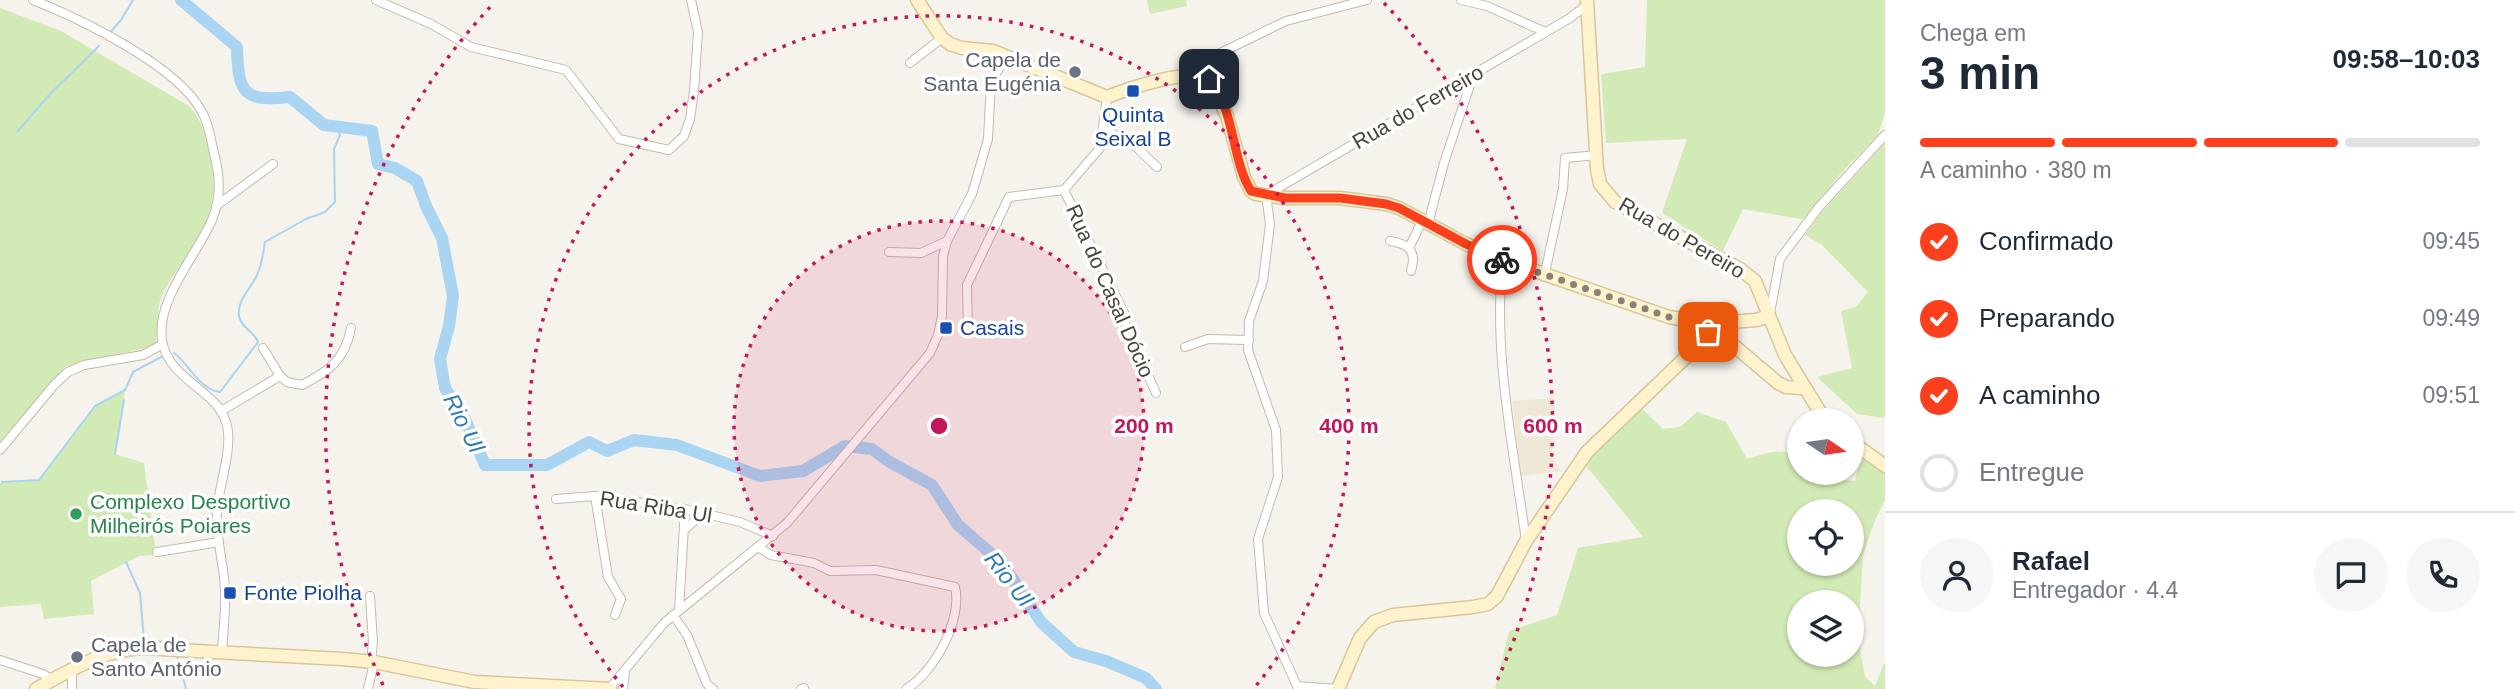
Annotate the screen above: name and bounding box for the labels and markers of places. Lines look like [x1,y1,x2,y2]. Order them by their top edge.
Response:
place label: Capela de Santa Eugénia [923,48,1061,95]
pin [1179,49,1239,109]
marker: Capela de Santa Eugénia [1067,64,1083,80]
marker: Quinta Seixal B [1125,83,1141,99]
place label: Quinta Seixal B [1094,103,1172,150]
pin [1678,302,1738,362]
place label: Casais [960,316,1024,339]
marker: Casais [938,320,954,336]
centre of rings [927,414,951,438]
place label: Complexo Desportivo Milheirós Poiares [90,490,291,537]
marker: Complexo Desportivo Milheirós Poiares [68,506,84,522]
place label: Fonte Piolha [244,581,362,604]
marker: Fonte Piolha [222,585,238,601]
place label: Capela de Santo António [91,633,222,680]
marker: Capela de Santo António [69,649,85,665]

